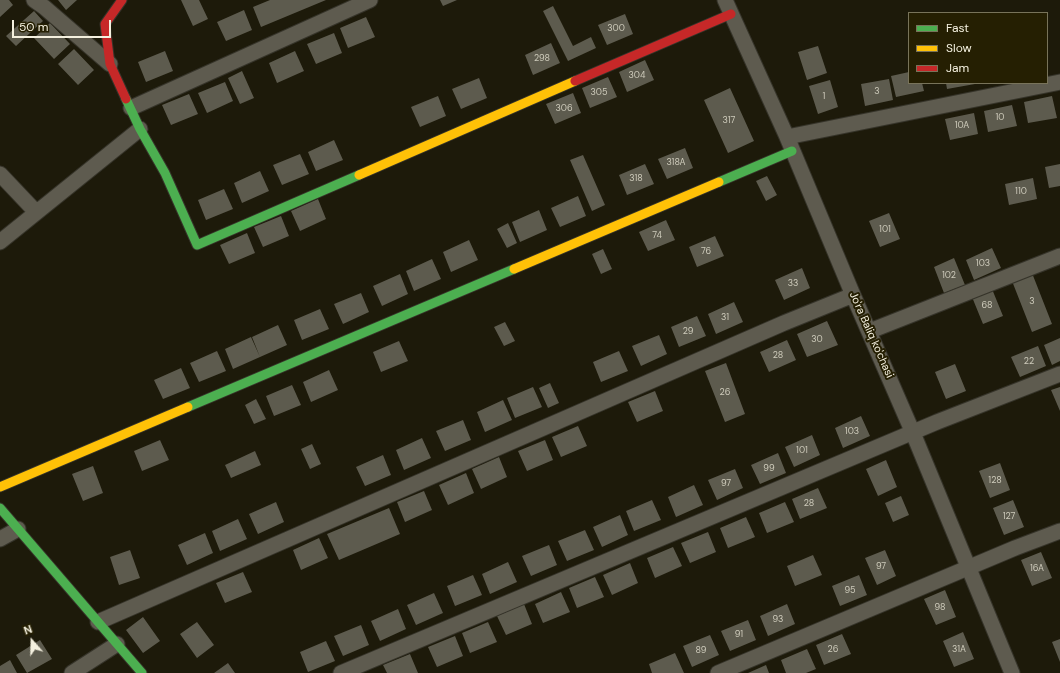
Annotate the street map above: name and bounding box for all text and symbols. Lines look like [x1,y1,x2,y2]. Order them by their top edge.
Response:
scale bar [14,12,113,38]
legend [908,12,1048,84]
text: 50 m [19,19,48,35]
text: Fast [946,20,969,36]
house number: 300 [607,24,625,34]
text: Slow [946,40,972,56]
house number: 298 [534,54,550,64]
text: Jam [946,60,969,76]
house number: 304 [629,71,645,81]
house number: 3 [874,87,880,97]
house number: 305 [591,88,607,98]
house number: 1 [823,92,825,102]
house number: 306 [555,104,573,114]
house number: 10 [996,113,1004,123]
house number: 317 [723,116,735,126]
house number: 10A [955,121,969,131]
house number: 318A [666,158,686,168]
house number: 318 [629,174,643,184]
house number: 110 [1015,187,1027,197]
house number: 101 [879,225,891,235]
house number: 74 [652,231,662,241]
house number: 76 [701,247,711,257]
house number: 103 [976,259,990,269]
house number: 102 [942,271,956,281]
house number: 33 [788,279,798,289]
street label: Jo'ra Baliq ko'chasi [846,290,896,380]
house number: 3 [1029,297,1035,307]
house number: 68 [981,301,993,311]
house number: 31 [721,313,729,323]
house number: 29 [683,327,693,337]
house number: 30 [811,335,823,345]
house number: 28 [773,351,783,361]
house number: 22 [1024,357,1034,367]
house number: 26 [720,388,730,398]
house number: 103 [845,427,859,437]
house number: 101 [796,446,808,456]
house number: 99 [763,464,775,474]
house number: 128 [988,476,1002,486]
house number: 97 [721,479,731,489]
house number: 28 [804,499,814,509]
house number: 127 [1003,512,1015,522]
house number: 97 [876,562,886,572]
house number: 16A [1030,564,1044,574]
house number: 95 [844,586,856,596]
house number: 98 [935,603,945,613]
house number: 93 [773,615,783,625]
north arrow [12,621,52,661]
text: N [22,622,34,638]
house number: 91 [735,630,743,640]
house number: 26 [828,645,838,655]
house number: 31A [952,645,966,655]
house number: 89 [696,646,706,656]

